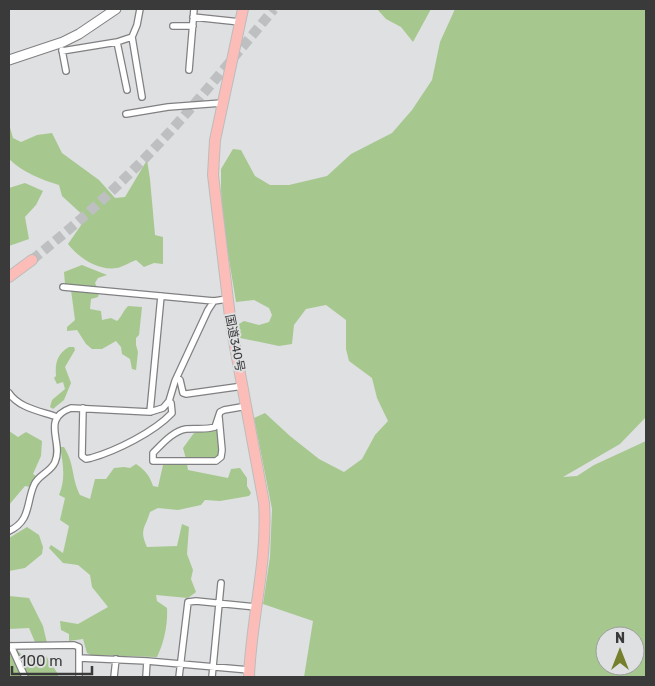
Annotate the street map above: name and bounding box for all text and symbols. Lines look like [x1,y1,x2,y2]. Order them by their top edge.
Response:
street label: 国道340号 [223,313,247,373]
north arrow [595,626,645,676]
text: N [615,630,625,647]
scale bar [12,644,92,676]
text: 100 m [20,652,62,670]

